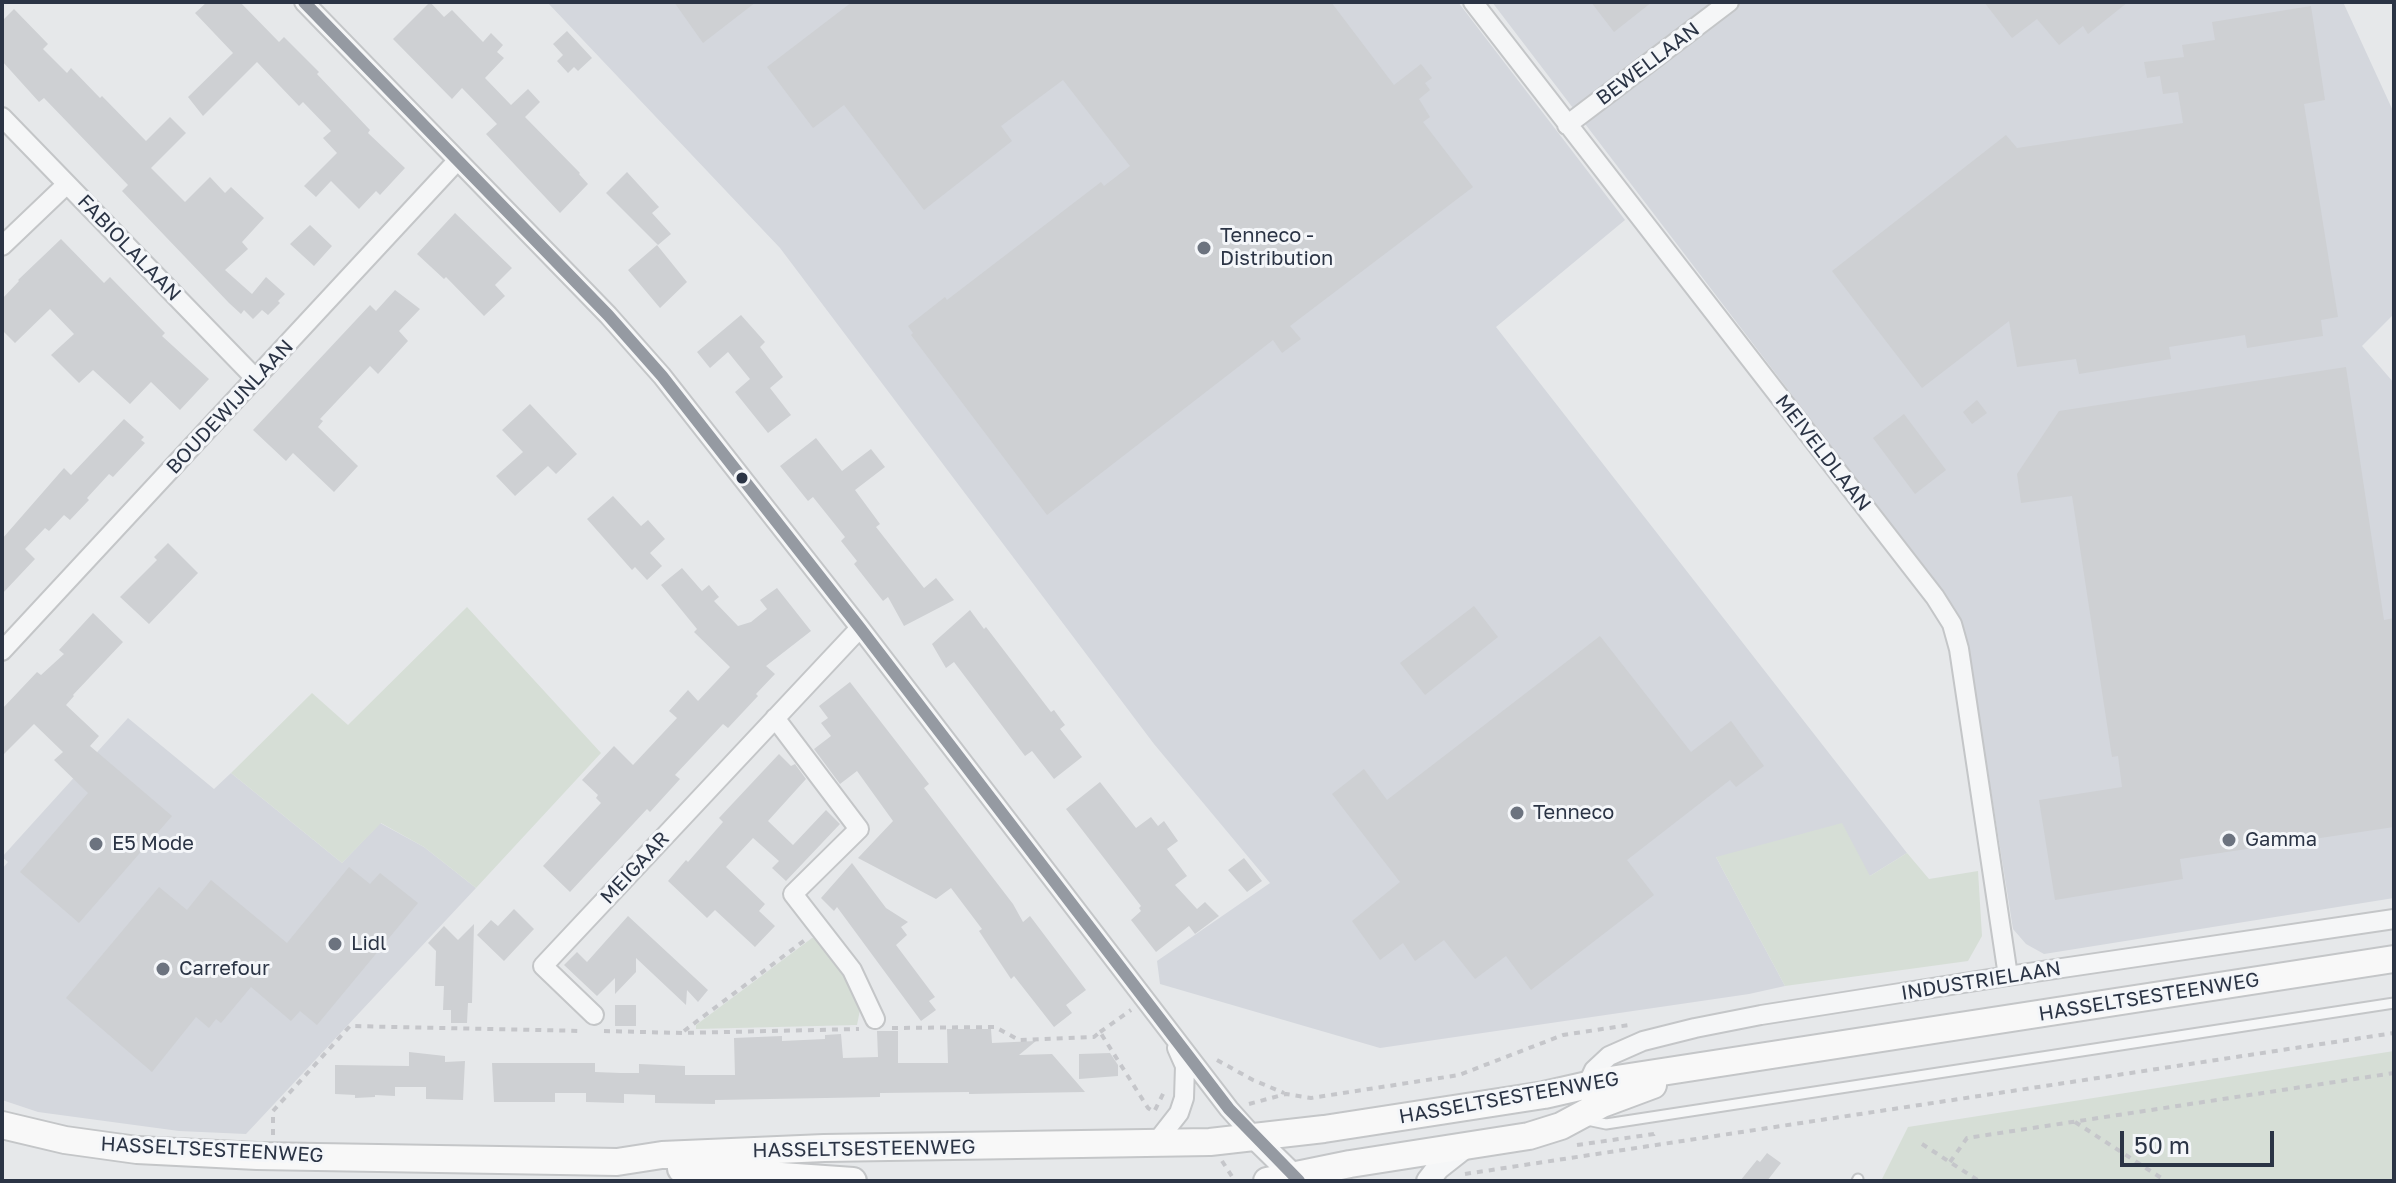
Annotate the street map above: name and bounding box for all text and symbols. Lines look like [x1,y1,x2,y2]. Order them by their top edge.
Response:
street label: BEWELLAAN [1592,17,1704,111]
street label: FABIOLALAAN [72,190,186,306]
place label: Tenneco - Distribution [1220,224,1333,271]
marker: Tenneco - Distribution [1195,239,1213,257]
street label: BOUDEWIJNLAAN [162,335,298,479]
street label: MEIVELDLAAN [1770,390,1876,516]
unlabelled marker [734,470,750,486]
place label: Tenneco [1533,801,1614,825]
marker: Tenneco [1508,804,1526,822]
street label: MEIGAAR [595,827,675,909]
place label: Gamma [2245,828,2317,852]
marker: Gamma [2220,831,2238,849]
place label: E5 Mode [112,832,194,856]
marker: E5 Mode [87,835,105,853]
place label: Lidl [351,932,386,956]
marker: Lidl [326,935,344,953]
place label: Carrefour [179,957,270,981]
street label: INDUSTRIELAAN [1899,957,2063,1005]
marker: Carrefour [154,960,172,978]
street label: HASSELTSESTEENWEG [2037,968,2261,1026]
street label: HASSELTSESTEENWEG [1397,1067,1621,1129]
scale bar [2124,1115,2278,1165]
text: 50 m [2134,1130,2190,1159]
street label: HASSELTSESTEENWEG [100,1132,324,1168]
street label: HASSELTSESTEENWEG [752,1135,976,1163]

